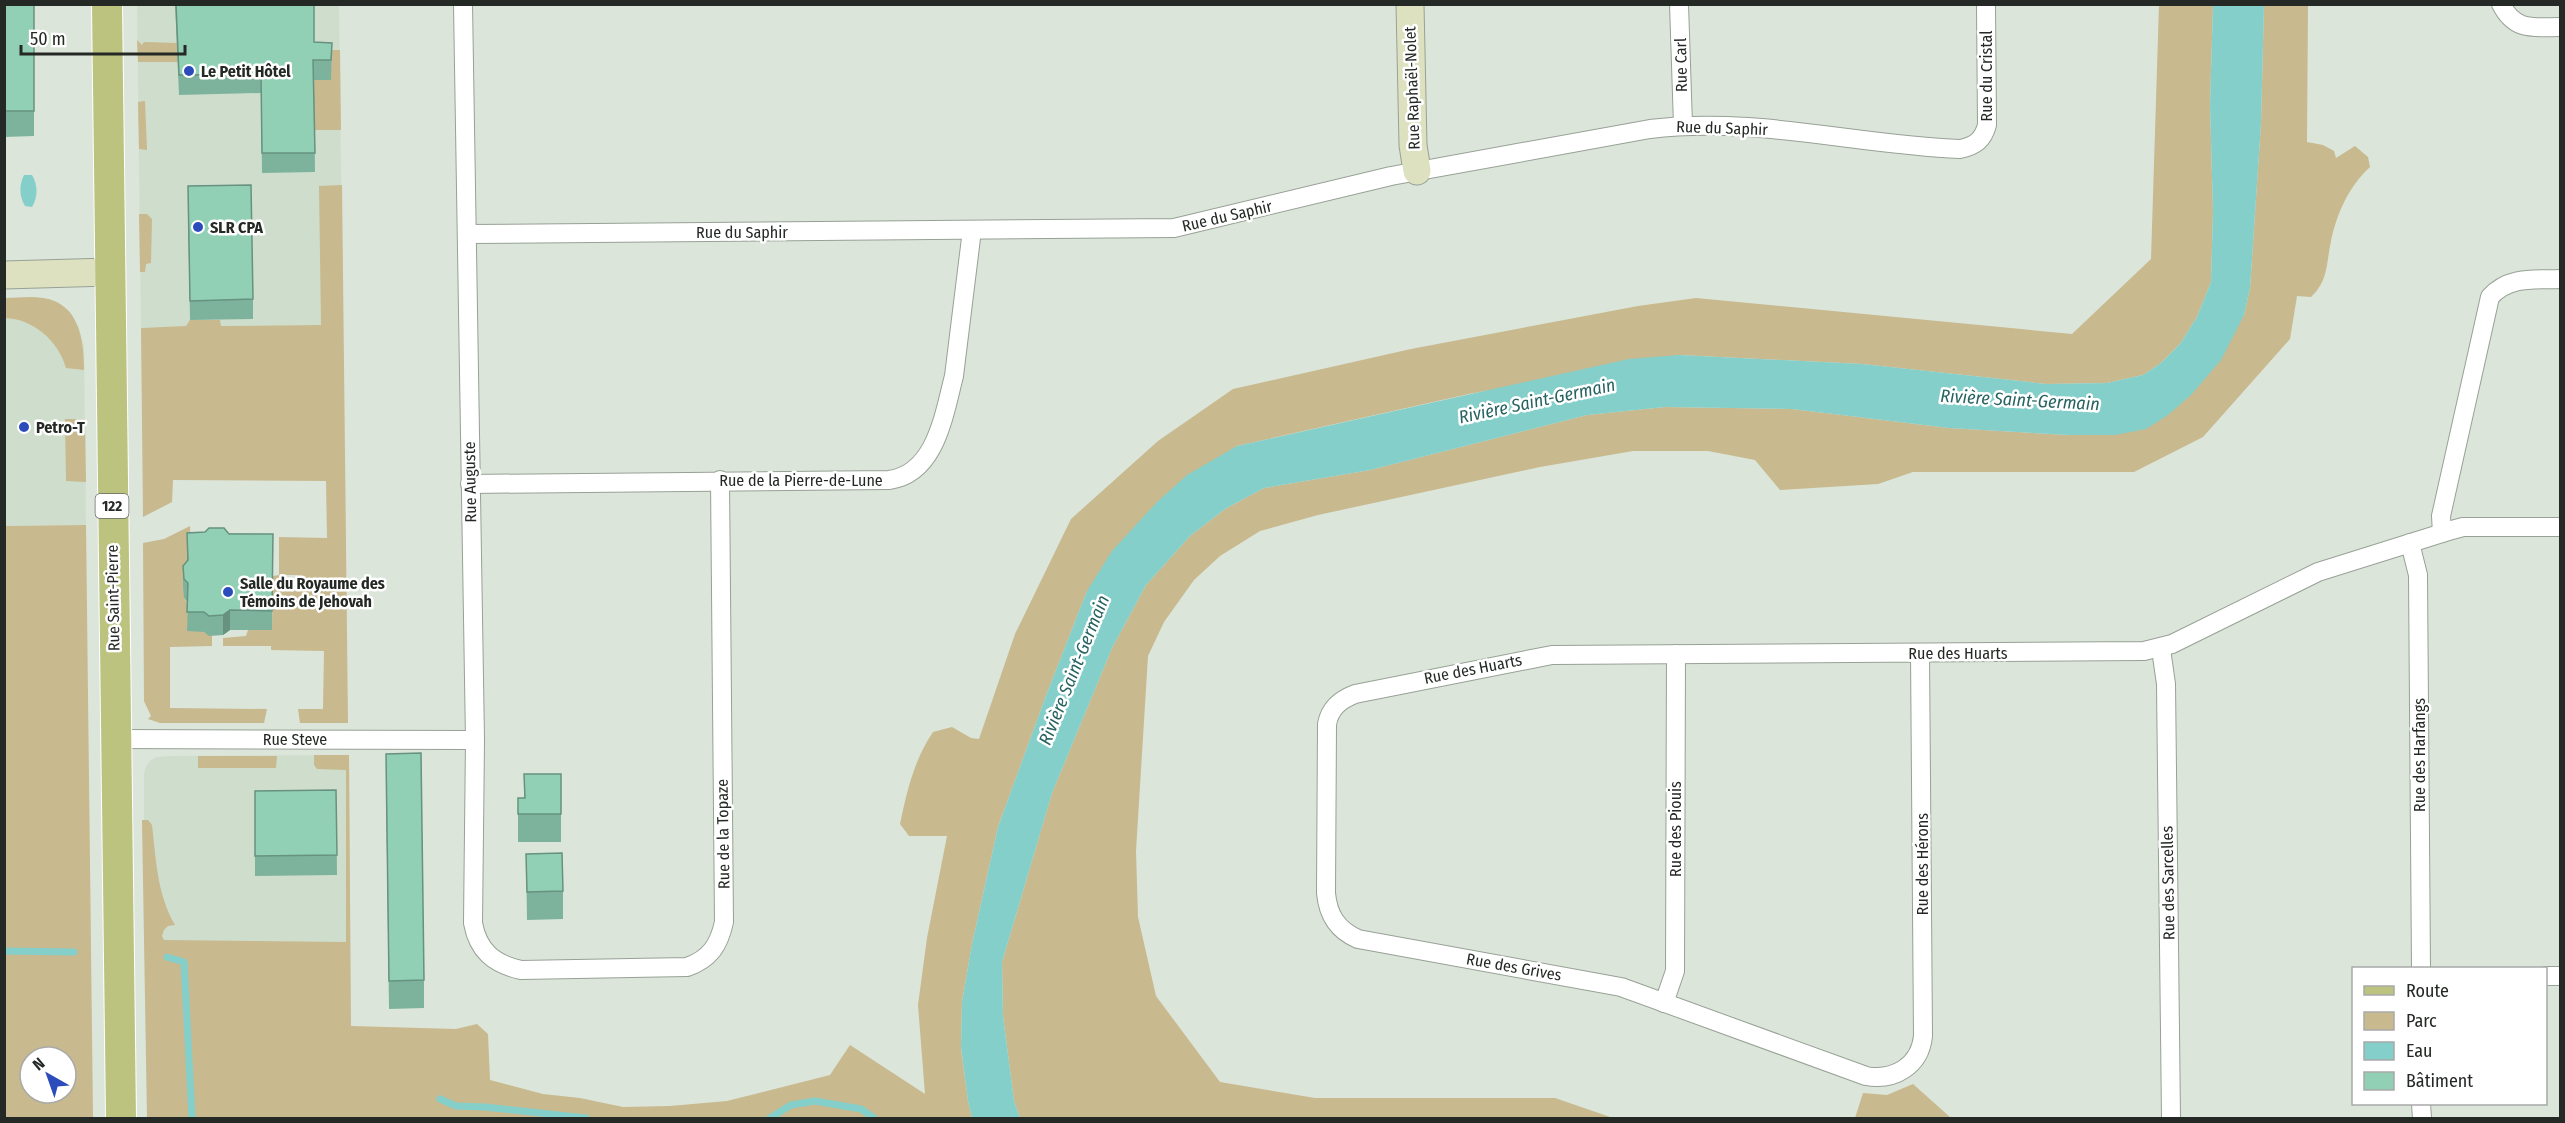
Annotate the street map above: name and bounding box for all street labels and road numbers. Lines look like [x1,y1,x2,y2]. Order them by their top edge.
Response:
street label: Rue Raphaël-Nolet [1400,25,1424,150]
street label: Rue du Cristal [1977,31,1996,121]
street label: Rue Carl [1671,38,1691,92]
street label: Rue du Saphir [1676,117,1769,139]
street label: Rue du Saphir [1180,196,1274,236]
street label: Rue du Saphir [696,223,788,242]
street label: Rue Auguste [460,441,480,523]
street label: Rue de la Pierre-de-Lune [719,471,883,490]
road number: 122 [96,494,128,518]
street label: Rue Saint-Pierre [103,545,123,651]
street label: Rue des Huarts [1908,644,2008,663]
street label: Rue des Huarts [1422,650,1524,688]
street label: Rue des Harfangs [2410,698,2429,812]
street label: Rue Steve [263,730,327,749]
street label: Rue de la Topaze [713,779,733,889]
street label: Rue des Piouis [1666,781,1685,877]
street label: Rue des Hérons [1913,813,1932,915]
street label: Rue des Sarcelles [2158,826,2178,940]
street label: Rue des Grives [1465,949,1563,985]

